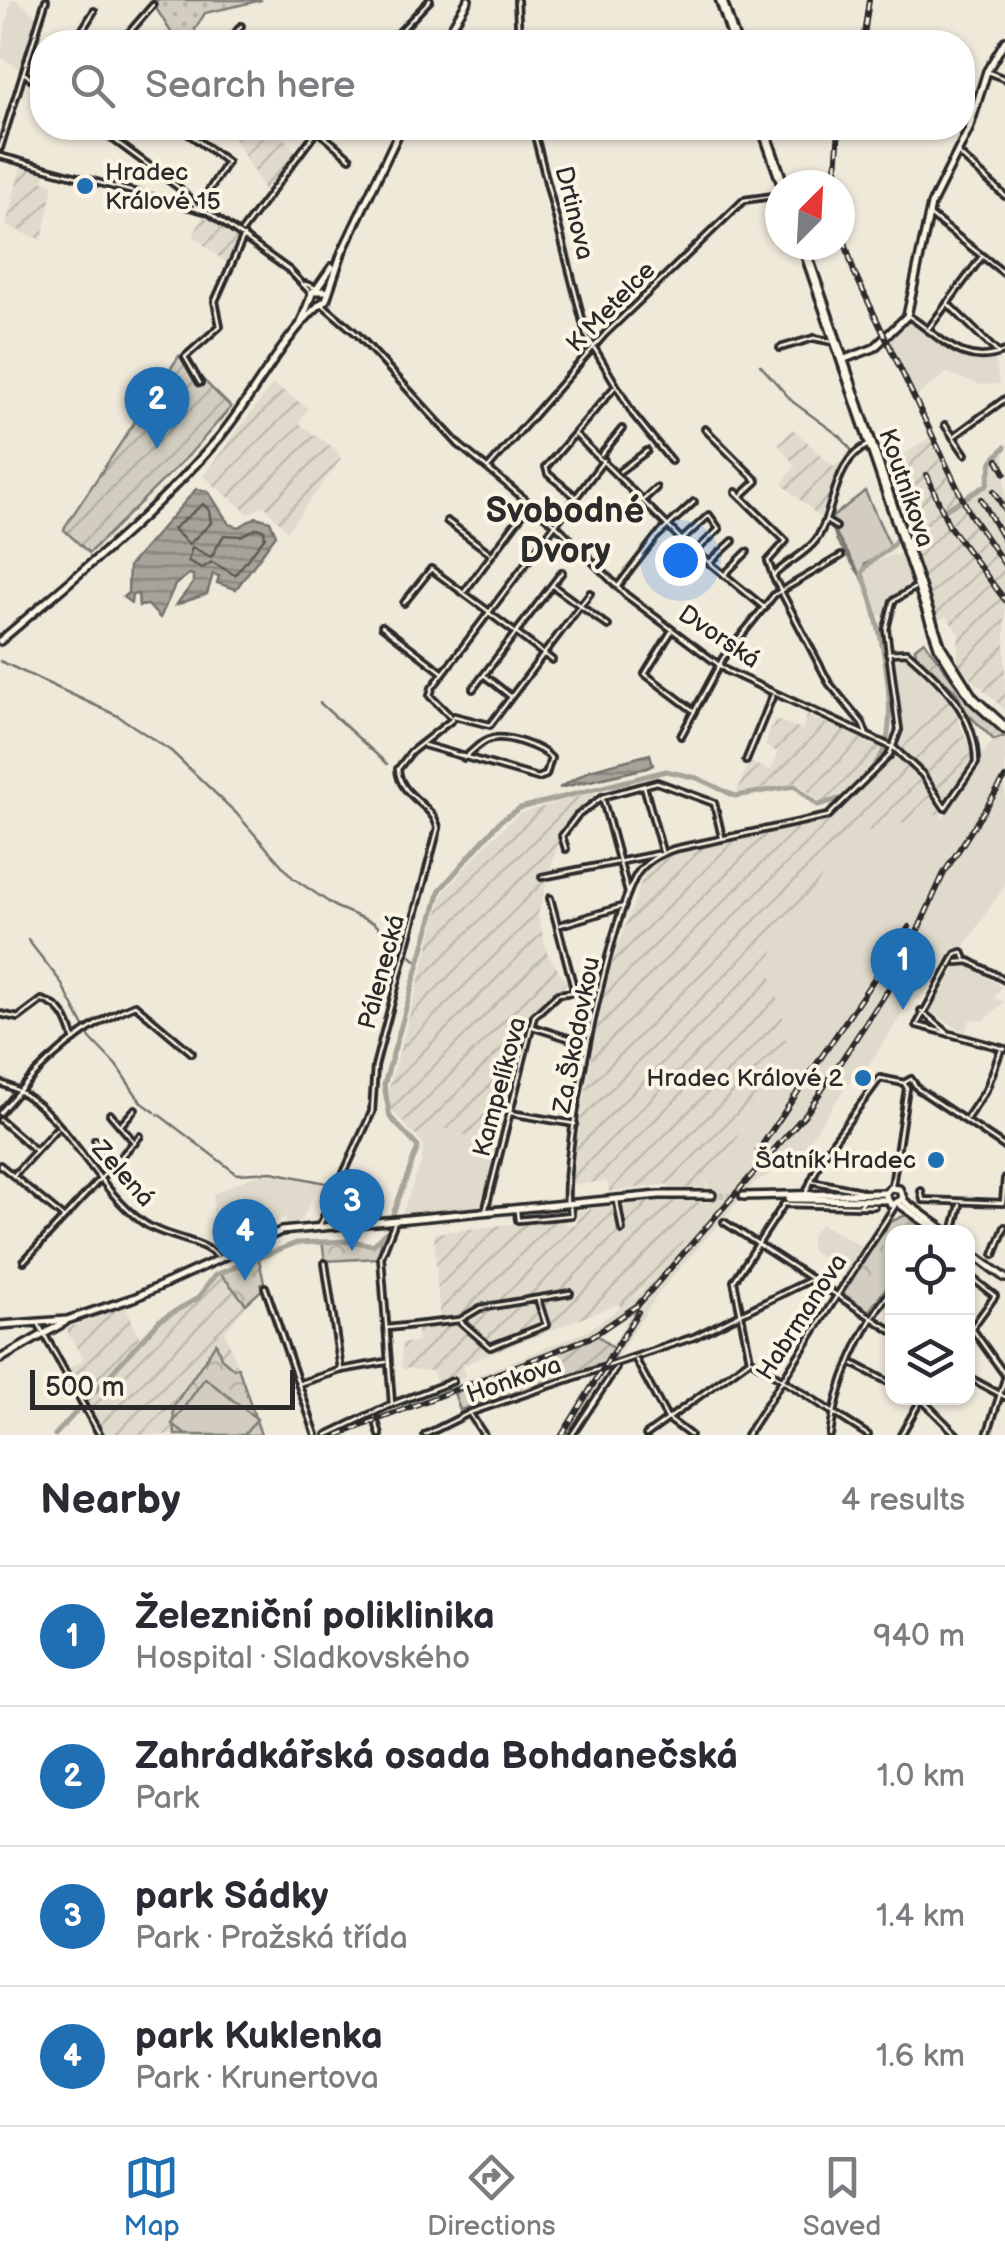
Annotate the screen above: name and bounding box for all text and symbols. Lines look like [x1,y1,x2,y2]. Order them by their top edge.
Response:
search box [30,30,975,140]
icon: search [65,58,120,113]
text: Search here [145,63,356,108]
place label: Hradec Králové 15 [105,157,221,217]
street label: Drtinova [547,163,601,263]
north arrow [765,170,855,260]
marker: Hradec Králové 15 [74,175,96,197]
street label: K Metelce [560,255,662,359]
pin: 2 [124,366,190,449]
street label: Koutníkova [871,425,941,551]
district label: Svobodné Dvory [486,490,644,573]
your location [655,535,706,586]
street label: Dvorská [672,599,766,675]
street label: Pálenecká [352,911,412,1033]
pin: 1 [870,928,936,1010]
street label: Za Škodovkou [546,954,607,1117]
street label: Kampelíkova [466,1014,534,1160]
place label: Hradec Králové 2 [646,1063,843,1094]
marker: Hradec Králové 2 [852,1067,874,1089]
street label: Zelená [85,1134,161,1214]
place label: Šatník Hradec [755,1145,916,1176]
marker: Šatník Hradec [925,1149,947,1171]
pin: 3 [320,1168,384,1251]
pin: 4 [212,1198,278,1281]
map controls [885,1225,975,1405]
button: locate [885,1225,975,1315]
street label: Habrmanova [750,1248,854,1386]
button: layers [885,1315,975,1405]
street label: Honkova [462,1349,566,1411]
scale bar [30,1365,295,1410]
text: 500 m [45,1371,125,1404]
text: Nearby [40,1475,180,1526]
text: 4 results [841,1481,965,1520]
text: Železniční poliklinika [135,1594,495,1639]
text: 1 [66,1617,79,1656]
text: 940 m [873,1617,965,1656]
text: Hospital · Sladkovského [135,1639,470,1678]
text: Zahrádkářská osada Bohdanečská [135,1734,738,1779]
text: 2 [63,1757,82,1796]
text: 1.0 km [877,1757,965,1796]
text: Park [135,1779,199,1818]
text: park Sádky [135,1874,328,1919]
text: 3 [63,1897,82,1936]
text: 1.4 km [876,1897,965,1936]
text: Park · Pražská třída [135,1919,408,1958]
text: park Kuklenka [135,2014,383,2059]
text: 4 [63,2037,82,2076]
text: 1.6 km [876,2037,965,2076]
text: Park · Krunertova [135,2059,379,2098]
tab: Map [124,2150,180,2243]
tab: Directions [427,2150,556,2243]
tab: Saved [803,2150,881,2243]

